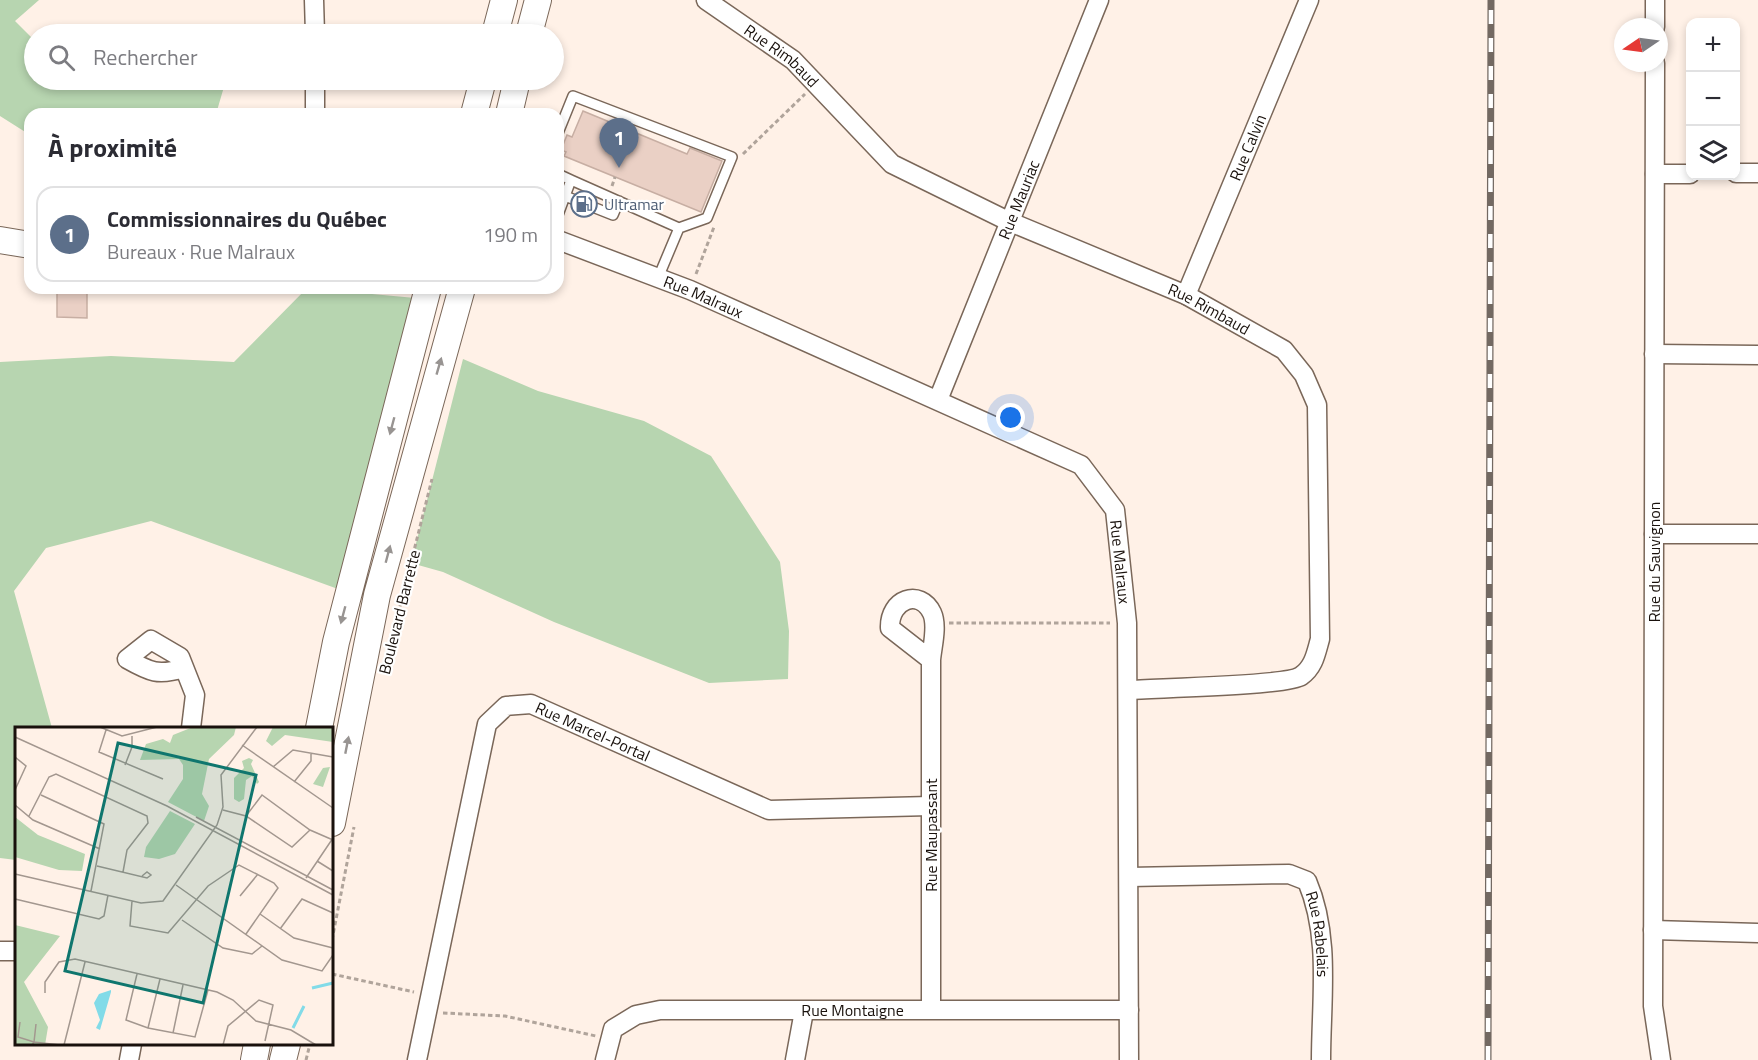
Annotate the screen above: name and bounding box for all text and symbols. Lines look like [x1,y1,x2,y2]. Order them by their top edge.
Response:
street label: Rue Rimbaud [739,18,825,92]
north arrow [1614,18,1668,72]
map controls [1686,18,1740,180]
button: + [1686,18,1740,72]
search box [24,24,564,90]
text: Rechercher [93,40,198,74]
icon: search [45,41,78,74]
button: − [1686,72,1740,126]
street label: Rue Calvin [1223,110,1272,184]
pin: 1 [600,118,638,168]
button: layers [1686,126,1740,180]
text: À proximité [48,128,177,167]
street label: Rue Mauriac [992,156,1045,243]
fuel station icon: Ultramar [569,189,599,219]
place label: Ultramar [604,192,665,216]
text: Commissionnaires du Québec [107,202,387,236]
text: 1 [64,219,75,250]
text: 190 m [483,219,538,250]
text: Bureaux · Rue Malraux [107,236,295,267]
street label: Rue Malraux [660,269,747,324]
street label: Rue Rimbaud [1164,277,1254,341]
one-way arrow [435,357,444,375]
your location [996,403,1025,432]
one-way arrow [387,417,397,435]
street label: Rue du Sauvignon [1642,502,1666,622]
street label: Rue Malraux [1104,519,1137,605]
one-way arrow [384,545,393,563]
street label: Boulevard Barrette [372,547,426,677]
one-way arrow [338,605,348,624]
street label: Rue Marcel-Portal [531,695,654,768]
inset map [15,727,333,1045]
one-way arrow [343,735,352,754]
street label: Rue Maupassant [919,778,943,892]
street label: Rue Rabelais [1300,888,1335,977]
street label: Rue Montaigne [801,998,904,1022]

